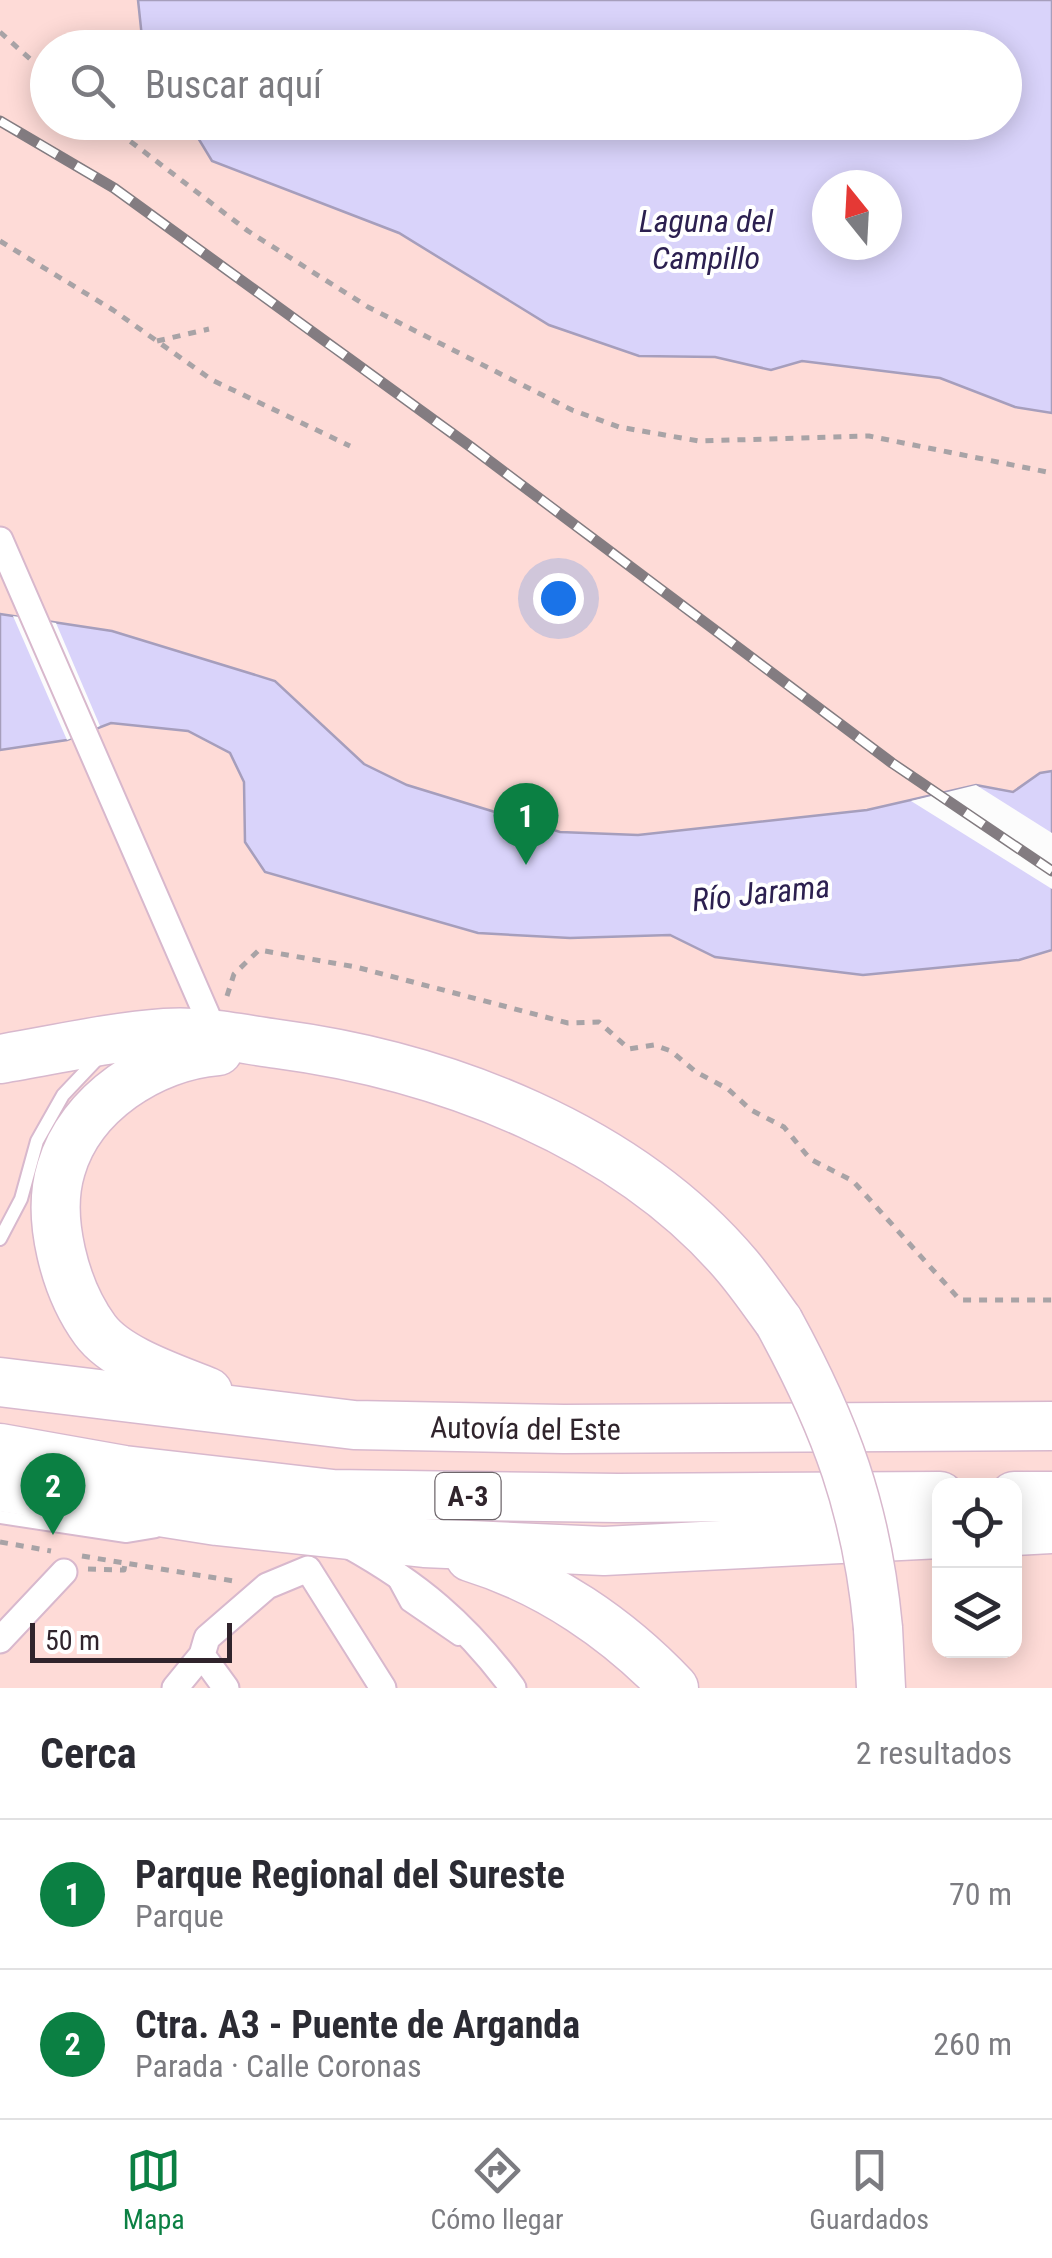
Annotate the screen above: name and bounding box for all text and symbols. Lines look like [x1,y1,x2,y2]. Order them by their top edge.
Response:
search box [30,30,1022,140]
icon: search [65,58,120,113]
text: Buscar aquí [145,63,322,107]
north arrow [812,170,902,260]
water label: Laguna del Campillo [639,202,774,277]
your location [533,573,584,624]
pin: 1 [494,782,558,865]
water label: Río Jarama [690,867,832,919]
street label: Autovía del Este [430,1409,621,1447]
pin: 2 [20,1452,86,1535]
road number: A-3 [436,1473,500,1519]
map controls [932,1478,1022,1658]
button: locate [932,1478,1022,1568]
button: layers [932,1568,1022,1658]
scale bar [30,1618,232,1662]
text: 50 m [45,1624,100,1657]
text: Cerca [40,1729,137,1778]
text: 2 resultados [856,1734,1012,1772]
text: Parque Regional del Sureste [135,1853,565,1897]
text: 1 [64,1875,81,1913]
text: 70 m [949,1875,1012,1913]
text: Parque [135,1897,224,1935]
text: Ctra. A3 - Puente de Arganda [135,2003,580,2047]
text: 2 [64,2025,81,2063]
text: 260 m [933,2025,1012,2063]
text: Parada · Calle Coronas [135,2047,422,2085]
tab: Mapa [123,2143,185,2236]
tab: Cómo llegar [430,2143,564,2236]
tab: Guardados [809,2143,929,2236]

